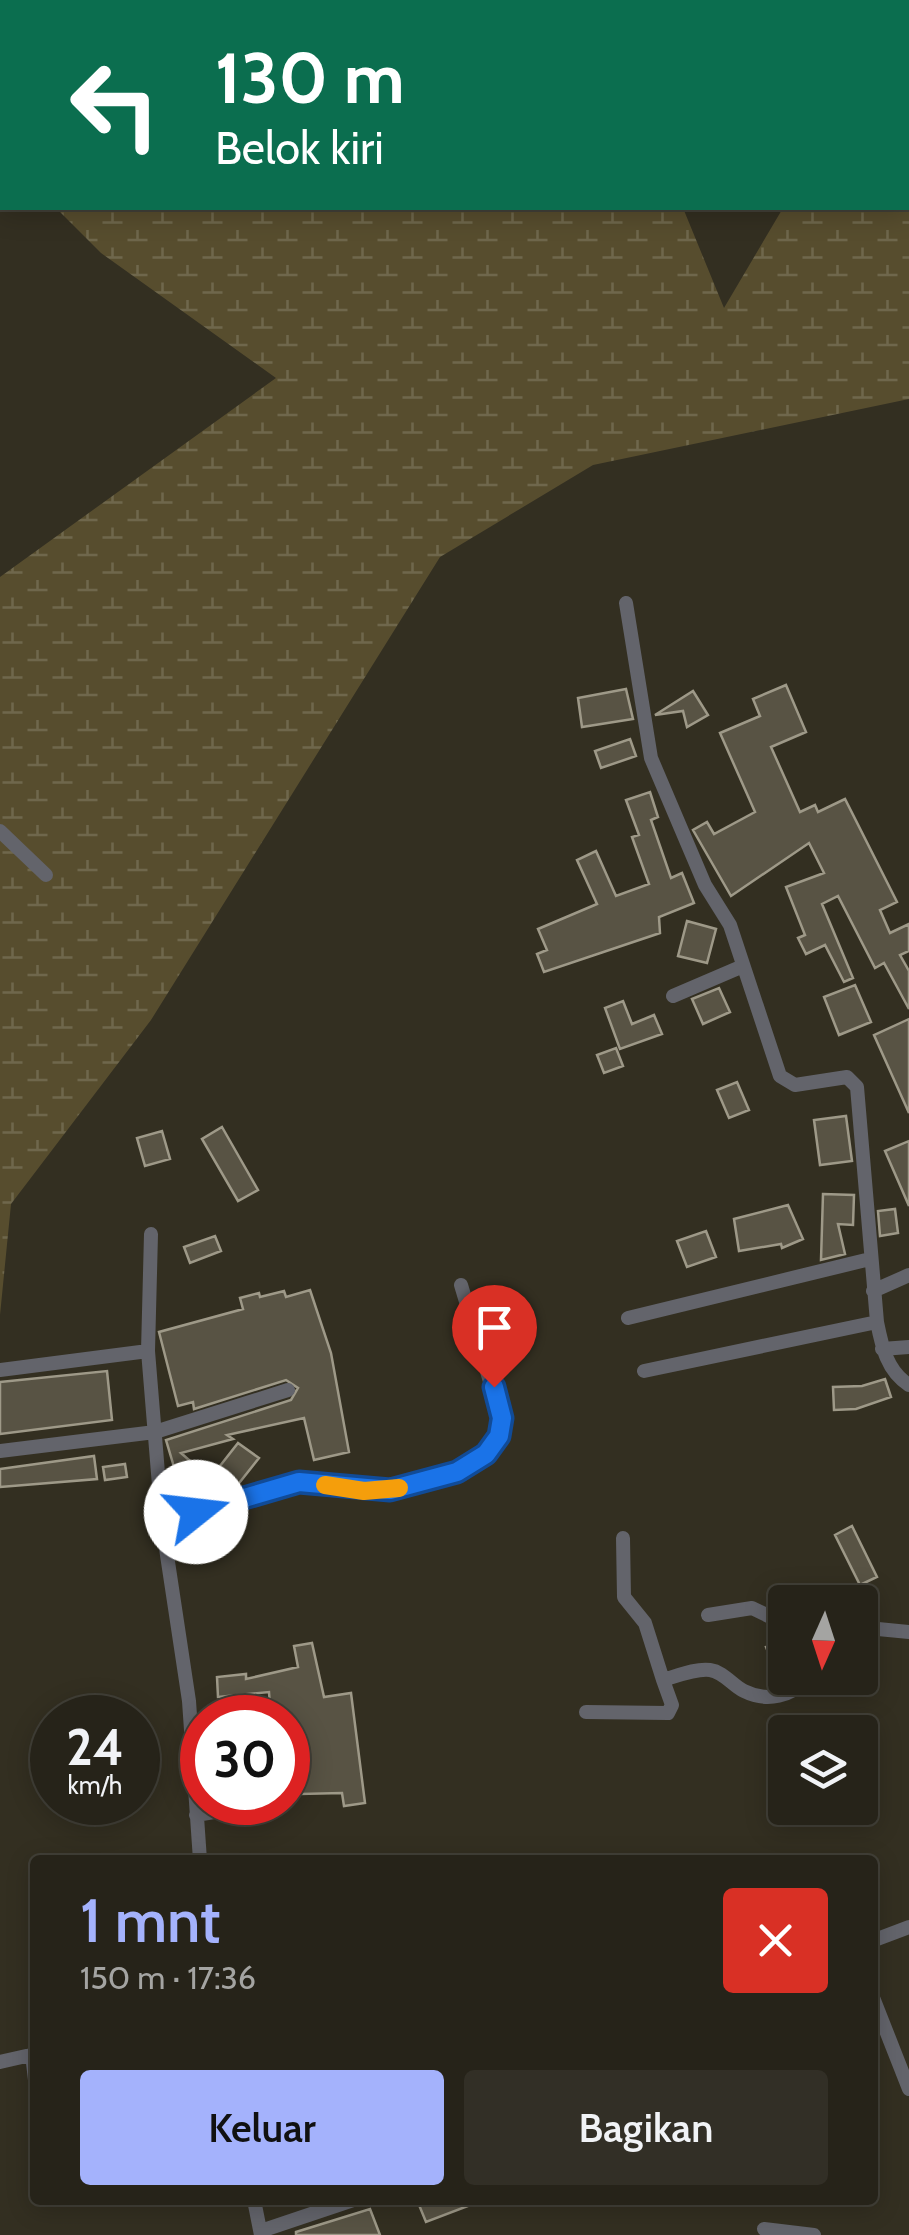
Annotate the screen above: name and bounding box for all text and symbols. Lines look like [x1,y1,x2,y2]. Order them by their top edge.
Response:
text: 130 m [215,35,405,121]
icon: left [50,40,180,170]
text: Belok kiri [215,121,384,175]
pin [452,1285,537,1388]
icon: arrive [467,1300,522,1355]
position arrow [144,1460,248,1564]
north arrow [768,1585,878,1695]
map controls [768,1585,878,1825]
speed limit sign: 30 [180,1695,310,1825]
button: layers [768,1715,878,1825]
text: 24 [66,1717,124,1778]
text: km/h [68,1770,122,1800]
text: 1 mnt [80,1884,220,1957]
button: close [723,1888,828,1993]
text: 150 m · 17:36 [80,1958,256,1997]
button: Keluar [80,2070,444,2185]
button: Bagikan [464,2070,828,2185]

